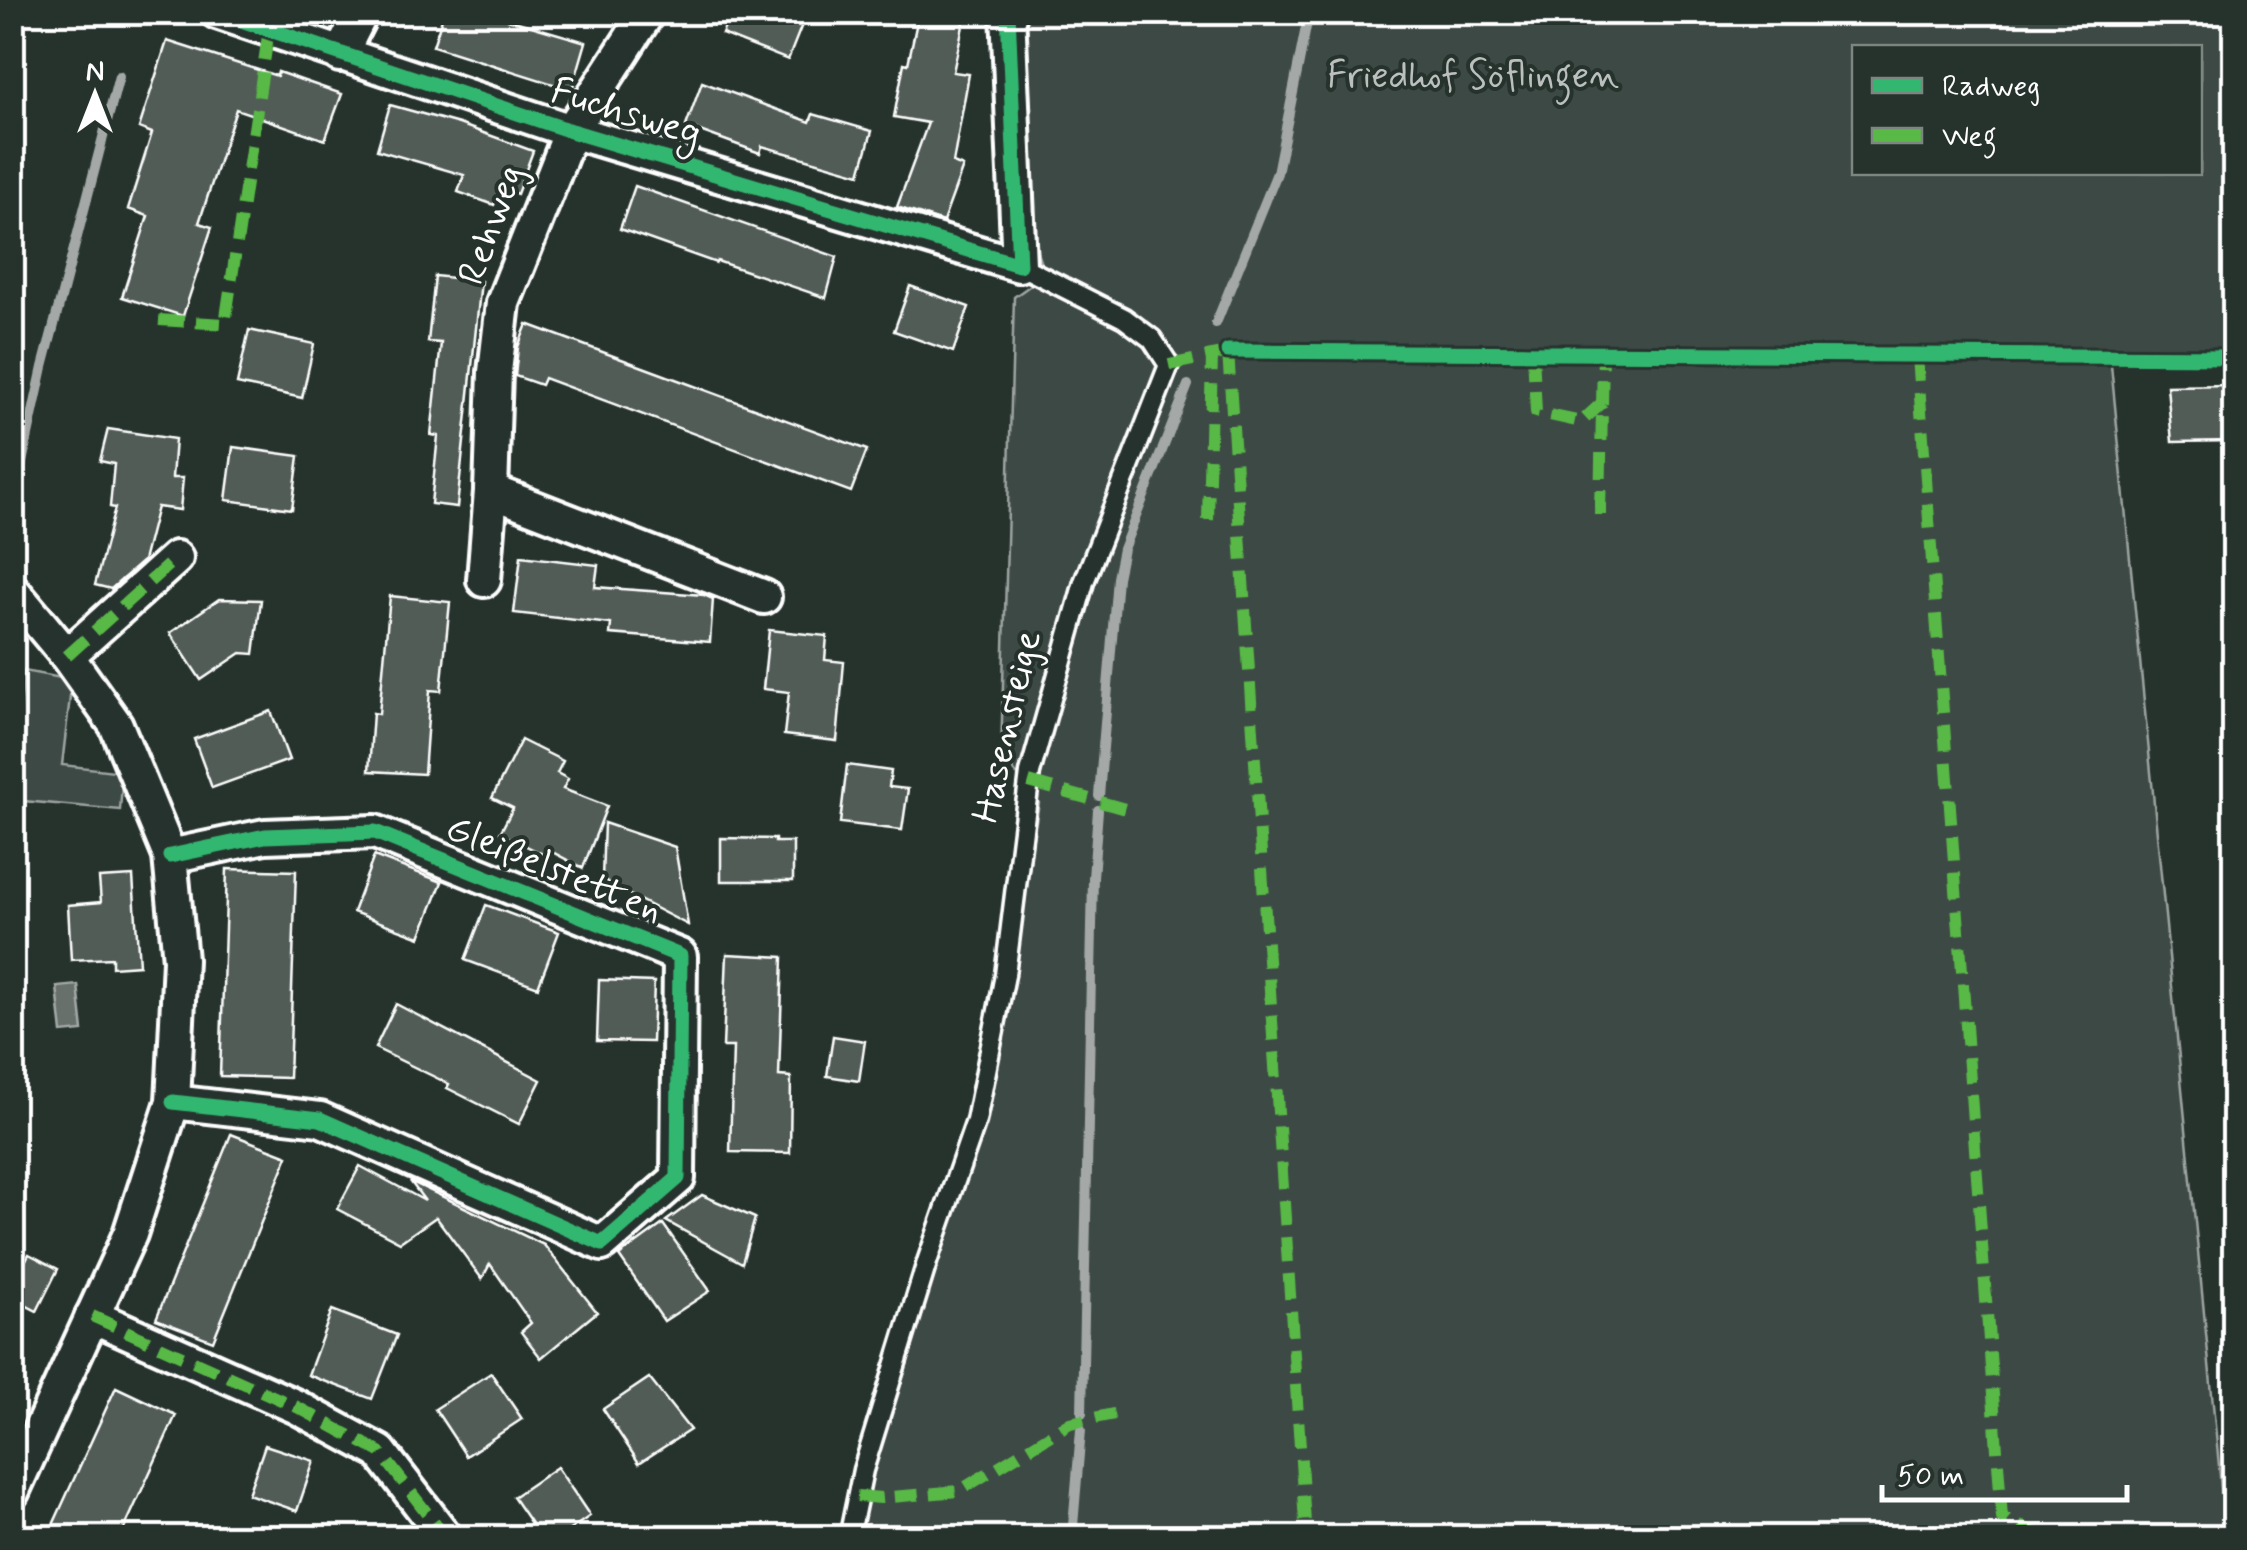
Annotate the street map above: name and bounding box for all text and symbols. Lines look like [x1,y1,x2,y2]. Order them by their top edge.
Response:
north arrow [45,45,145,145]
legend [1852,45,2202,175]
park label: Friedhof Söflingen [1327,52,1619,105]
text: N [86,54,104,91]
street label: Fuchsweg [544,67,707,163]
text: Radweg [1942,67,2040,106]
text: Weg [1942,117,1997,159]
street label: Rehweg [448,158,536,292]
street label: Hasensteige [962,626,1054,828]
street label: Gleißelstetten [438,804,670,936]
scale bar [1882,1440,2127,1502]
text: 50 m [1897,1457,1964,1496]

